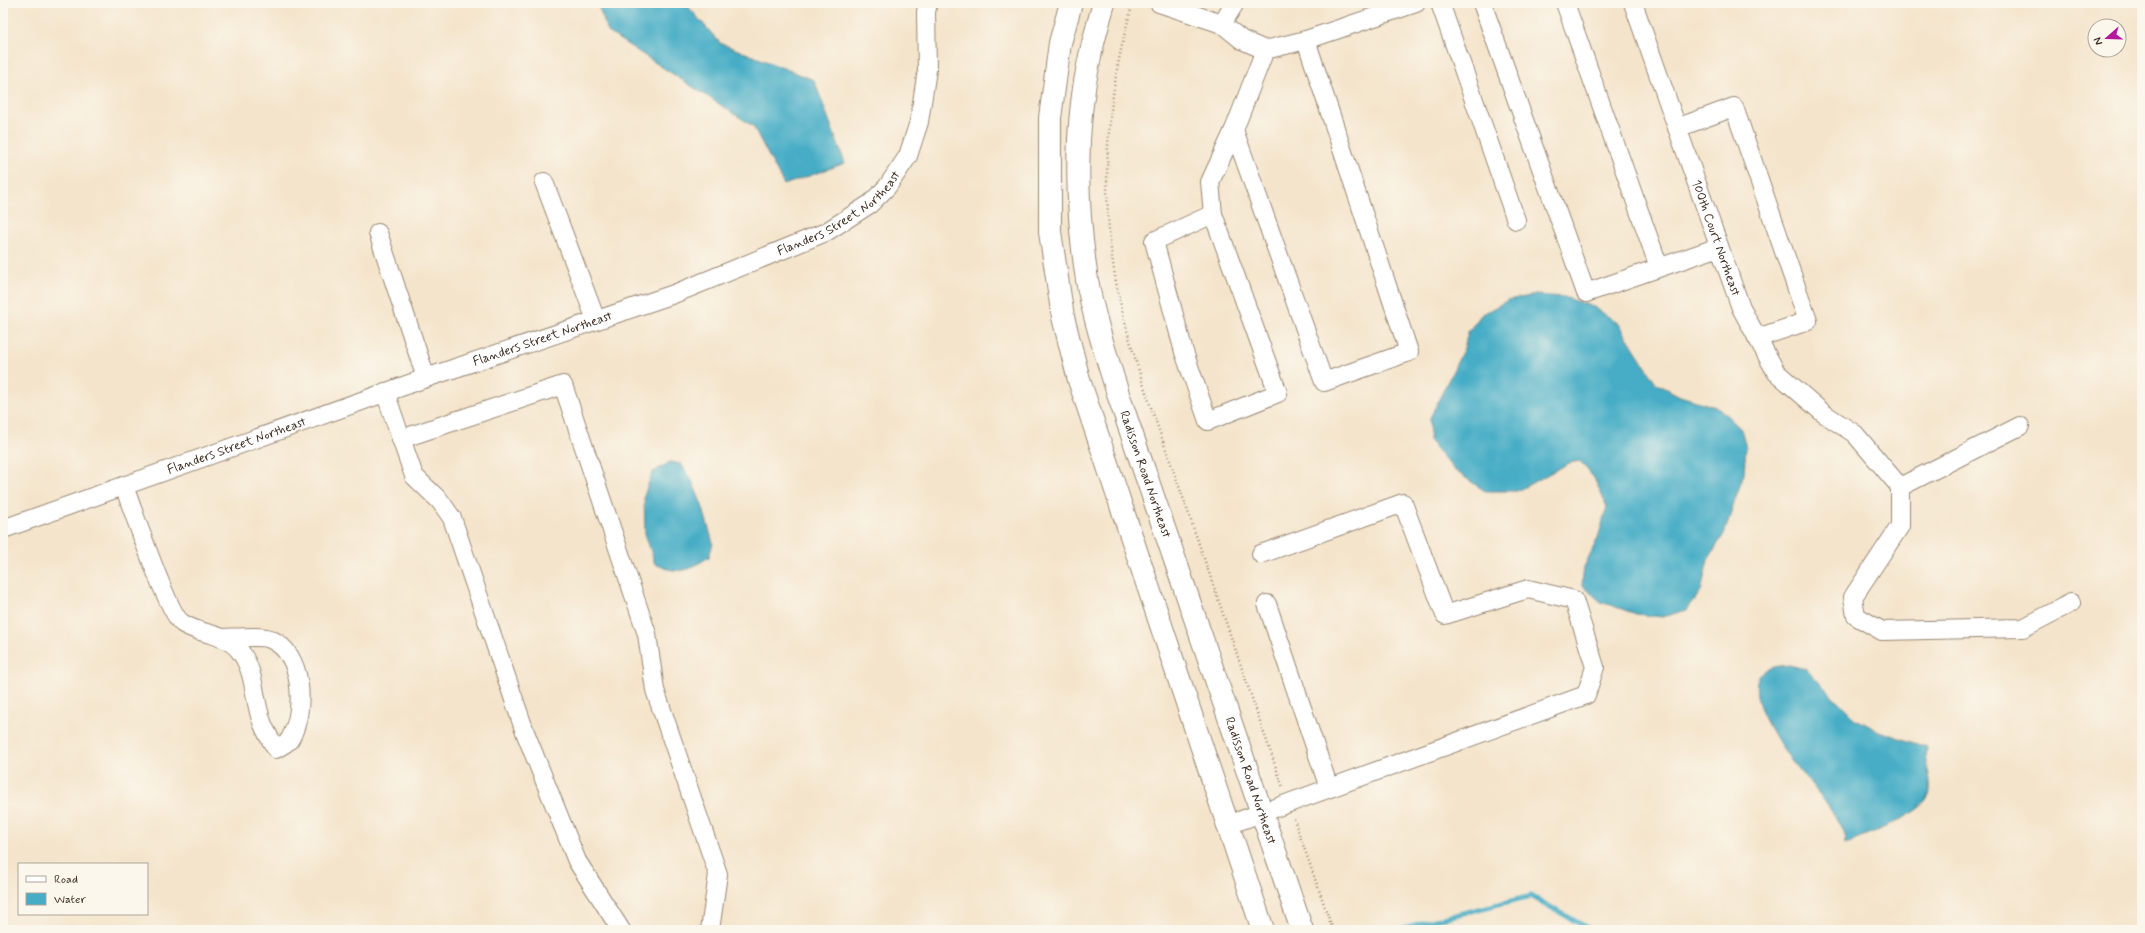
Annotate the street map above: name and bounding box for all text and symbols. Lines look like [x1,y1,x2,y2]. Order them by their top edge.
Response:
north arrow [2087,18,2127,58]
text: N [2091,35,2106,47]
street label: Flanders Street Northeast [774,168,904,260]
street label: 100th Court Northeast [1688,177,1745,298]
street label: Flanders Street Northeast [470,307,614,370]
street label: Radisson Road Northeast [1116,408,1175,540]
street label: Flanders Street Northeast [165,413,308,478]
street label: Radisson Road Northeast [1221,715,1280,846]
legend [18,863,148,915]
text: Road [54,872,78,888]
text: Water [54,892,86,908]

